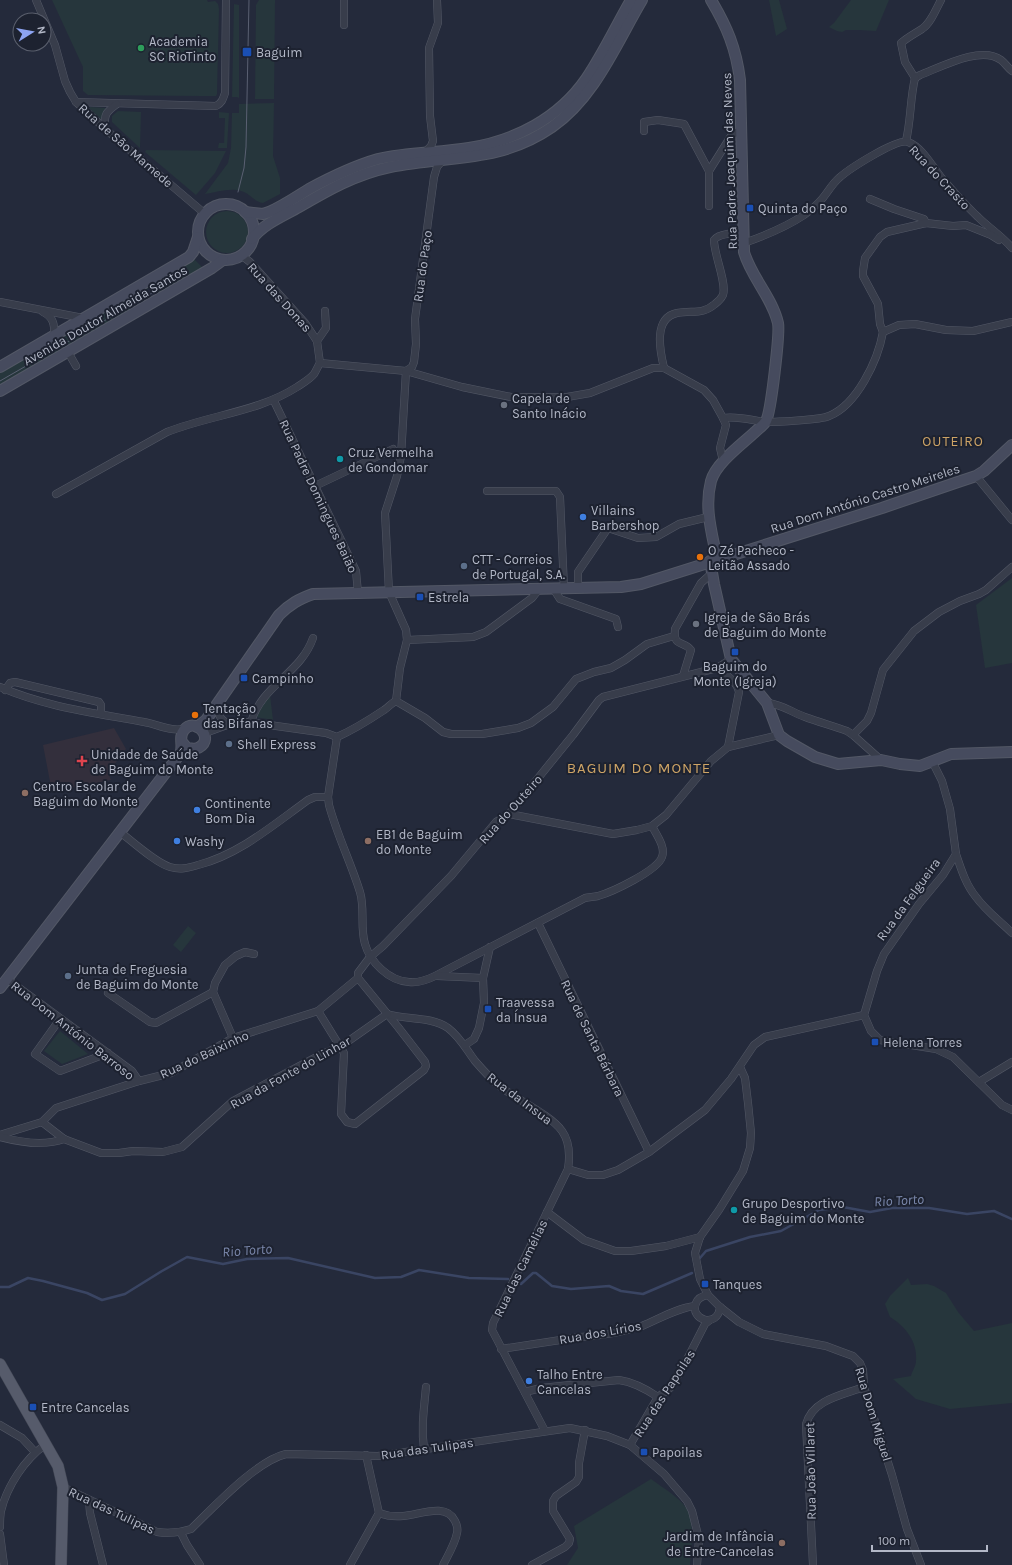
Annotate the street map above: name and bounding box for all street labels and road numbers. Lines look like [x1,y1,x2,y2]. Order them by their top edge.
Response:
street label: Rua Padre Joaquim das Neves [719,72,741,250]
street label: Rua de São Mamede [75,100,176,191]
street label: Rua do Crasto [906,142,973,213]
street label: Rua do Paço [410,229,435,303]
street label: Rua das Donas [244,259,315,335]
street label: Avenida Doutor Almeida Santos [21,262,190,369]
street label: Rua Padre Domingues Baião [276,417,361,575]
street label: Rua Dom António Castro Meireles [769,461,962,536]
street label: Rua do Outeiro [476,772,545,847]
street label: Rua da Felgueira [873,855,943,944]
street label: Rua de Santa Bárbara [558,977,627,1099]
street label: Rua Dom António Barroso [8,978,137,1083]
street label: Rua do Baixinho [157,1027,251,1082]
street label: Rua da Fonte do Linhar [227,1033,353,1112]
street label: Rua da Insua [484,1069,555,1128]
street label: Rua das Camélias [490,1217,551,1319]
street label: Rua dos Lírios [558,1318,643,1347]
street label: Rua das Papoilas [631,1347,698,1440]
street label: Rua Dom Miguel [852,1365,895,1463]
street label: Rua João Villaret [802,1422,819,1520]
street label: Rua das Tulipas [380,1435,475,1462]
street label: Rua das Tulipas [66,1484,157,1537]

